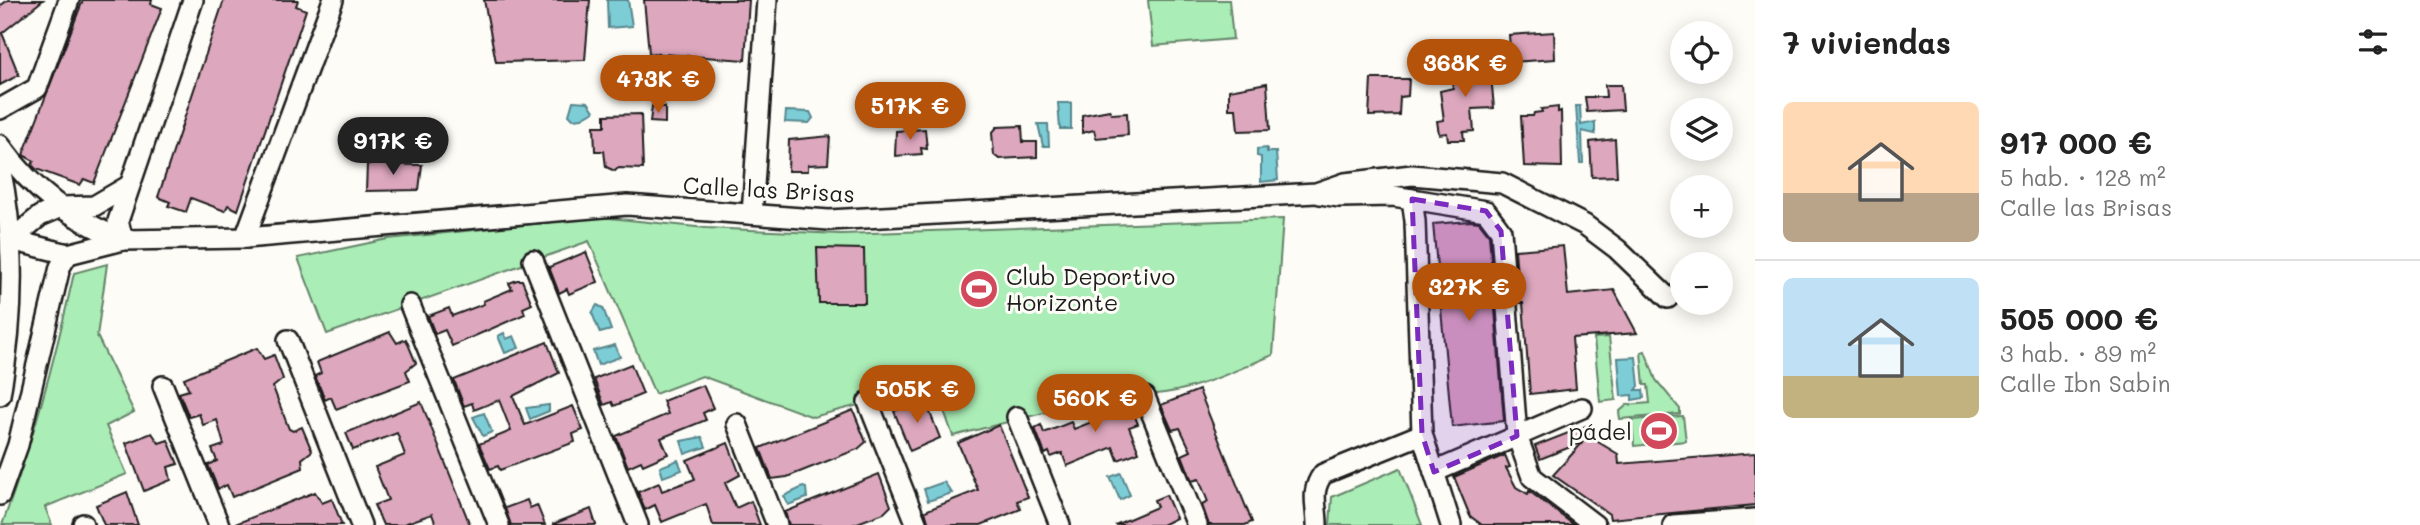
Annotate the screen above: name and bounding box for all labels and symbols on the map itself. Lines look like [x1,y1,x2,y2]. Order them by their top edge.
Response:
pin: 368K € [1408,40,1522,99]
pin: 473K € [601,55,715,115]
pin: 517K € [853,82,967,142]
pin: 917K € [336,118,450,177]
street label: Calle las Brisas [682,170,856,208]
place label: Club Deportivo Horizonte [1006,261,1175,317]
pin: 327K € [1412,264,1526,323]
sports icon: Club Deportivo Horizonte [958,268,1000,310]
pin: 505K € [860,366,974,425]
pin: 560K € [1038,374,1152,434]
sports icon: pádel [1638,410,1680,452]
place label: pádel [1569,416,1632,446]

